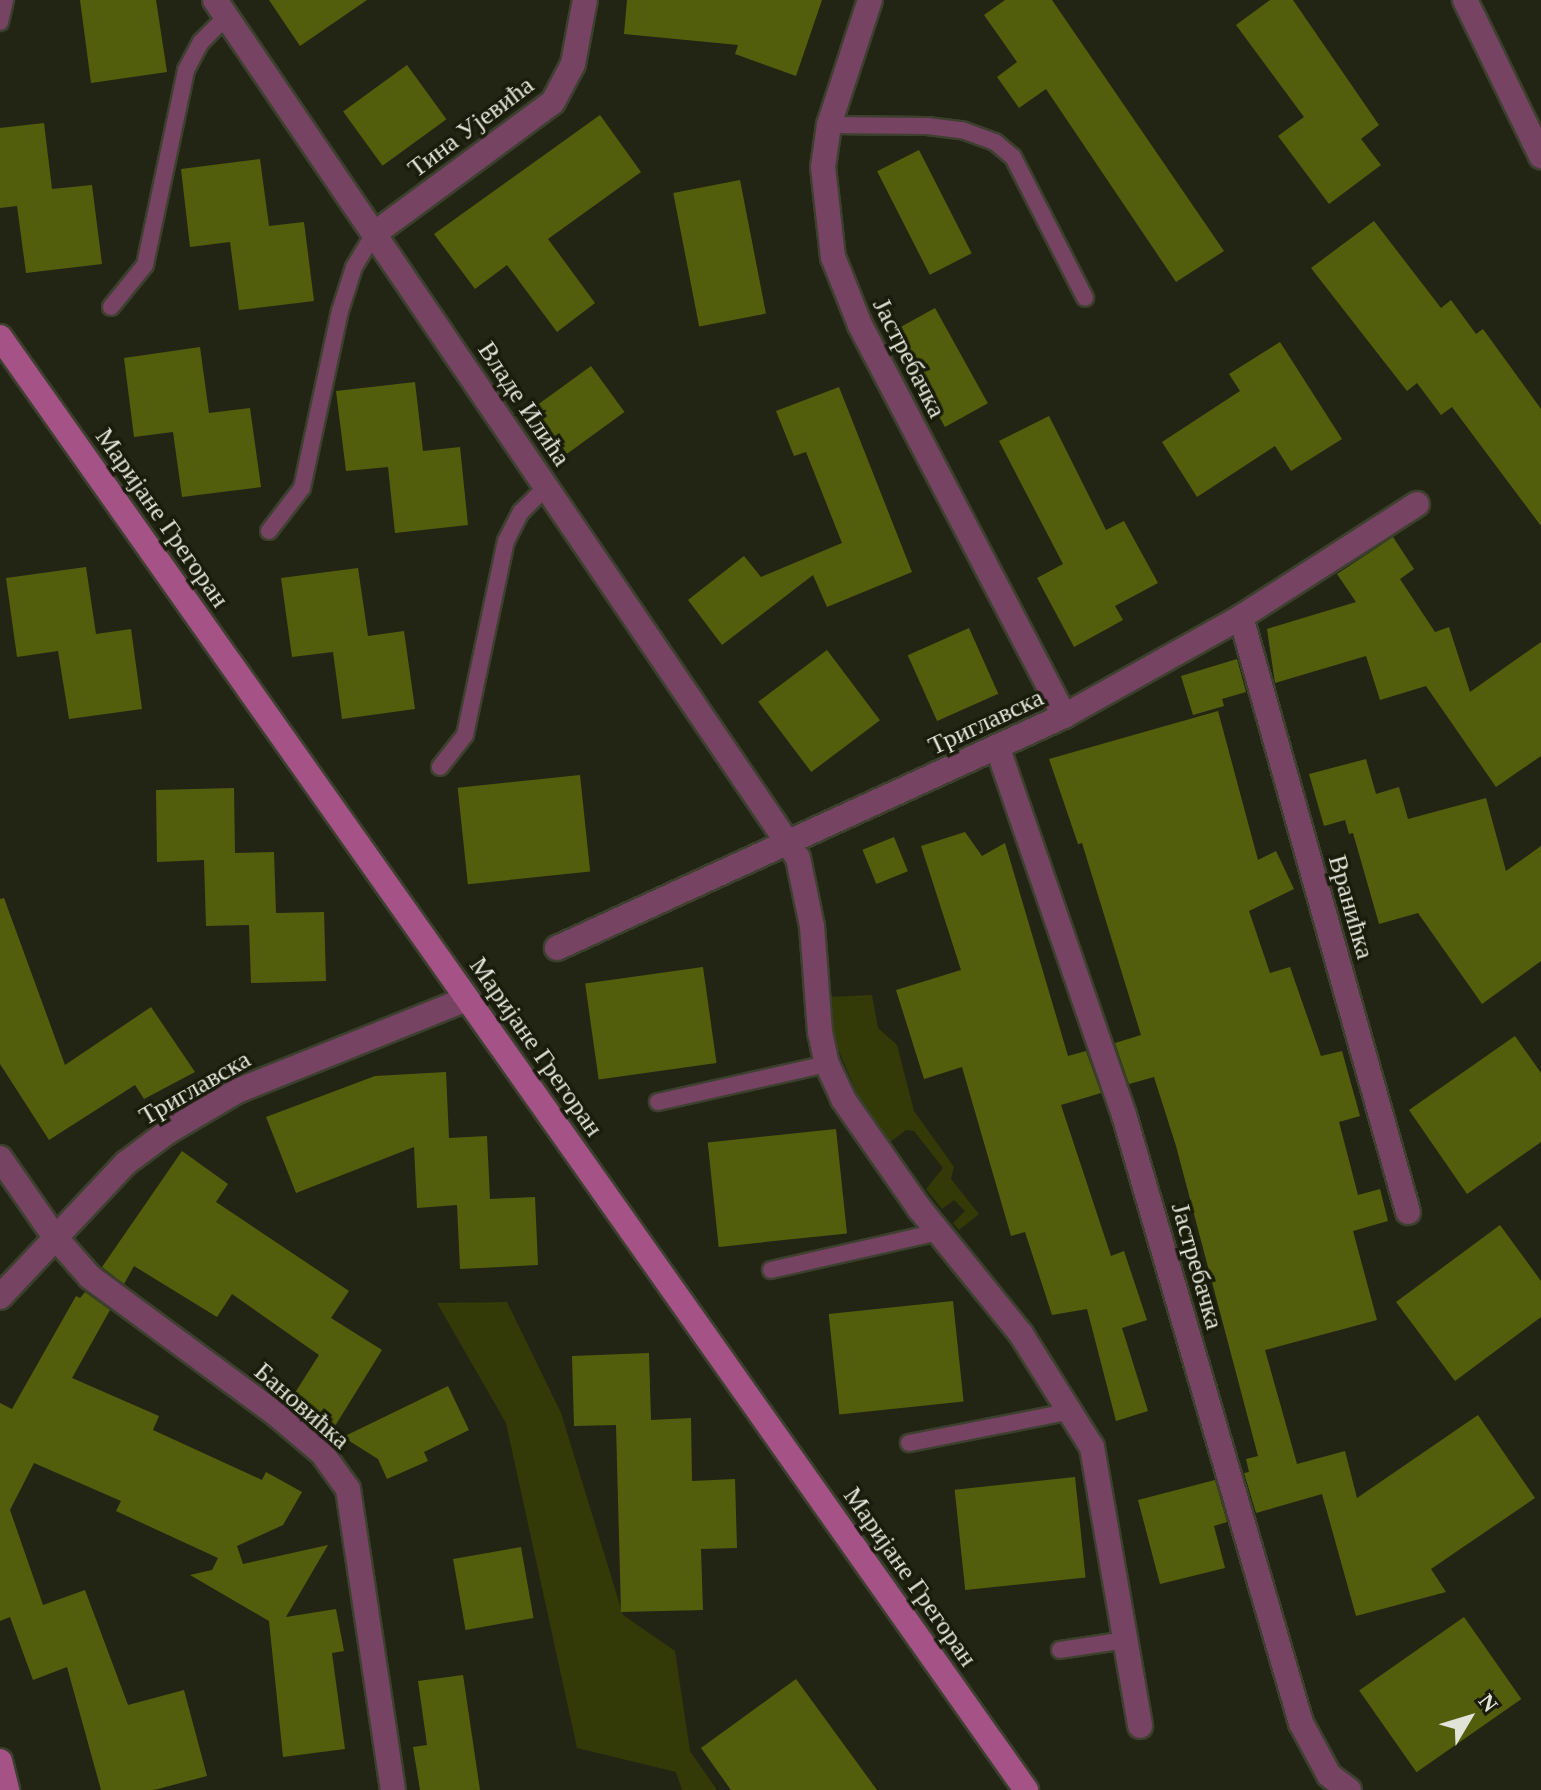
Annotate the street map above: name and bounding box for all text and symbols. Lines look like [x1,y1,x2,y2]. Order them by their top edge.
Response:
street label: Тина Ујевића [402,70,540,184]
street label: Јастребачка [866,293,952,423]
street label: Владе Илића [471,336,577,472]
street label: Маријане Грегоран [89,422,235,614]
street label: Триглавска [924,682,1048,762]
street label: Вранићка [1321,852,1381,962]
street label: Маријане Грегоран [463,951,609,1143]
street label: Триглавска [134,1044,256,1132]
street label: Јастребачка [1164,1199,1230,1333]
street label: Бановићка [248,1356,356,1456]
street label: Маријане Грегоран [837,1481,983,1673]
north arrow [1429,1678,1509,1758]
text: N [1474,1689,1503,1717]

